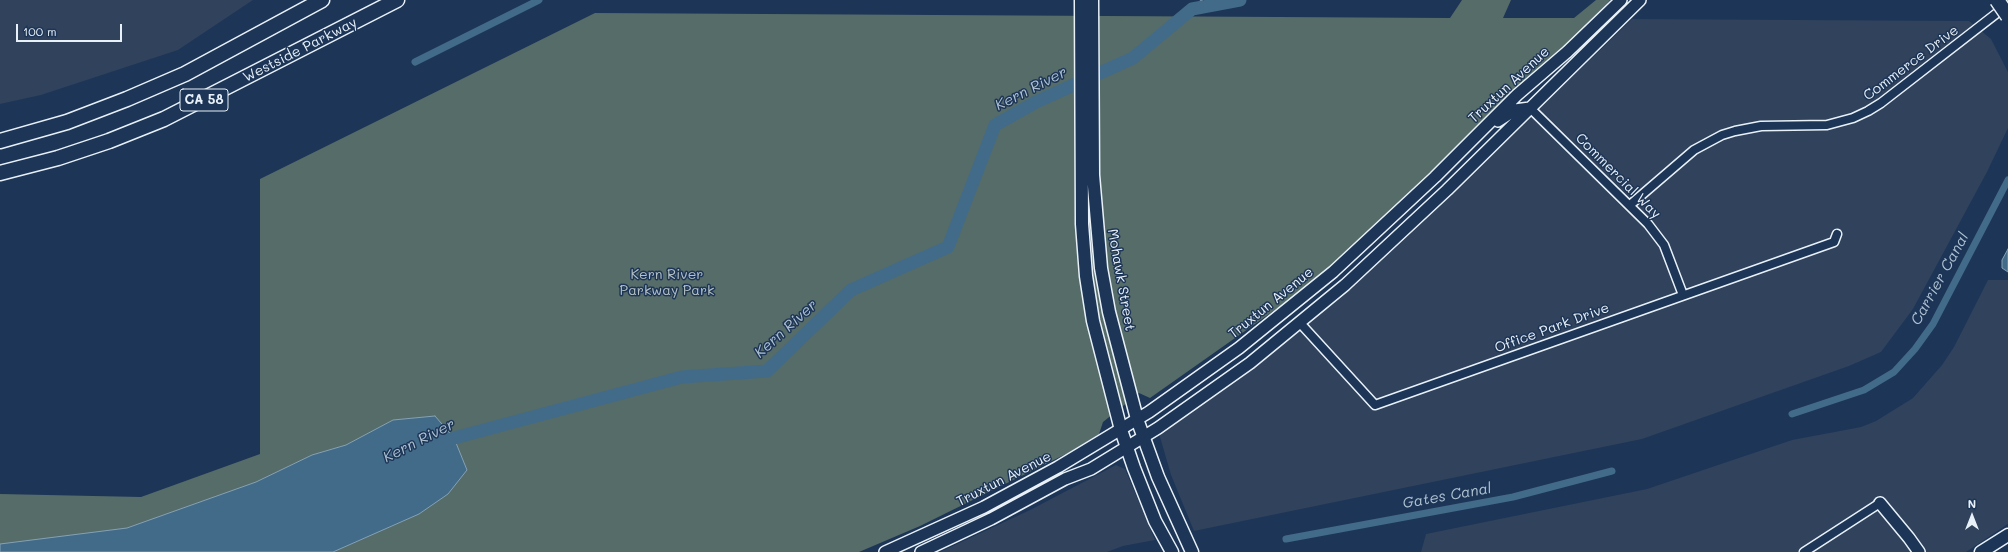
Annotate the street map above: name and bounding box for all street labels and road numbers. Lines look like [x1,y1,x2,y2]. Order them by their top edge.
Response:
street label: Westside Parkway [240,14,360,86]
street label: Commerce Drive [1860,22,1962,104]
street label: Truxtun Avenue [1465,43,1553,127]
road number: CA 58 [180,89,228,111]
street label: Commercial Way [1572,130,1664,222]
street label: Mohawk Street [1104,228,1138,332]
street label: Truxtun Avenue [1225,264,1317,342]
street label: Office Park Drive [1492,299,1612,357]
street label: Truxtun Avenue [954,448,1054,510]

